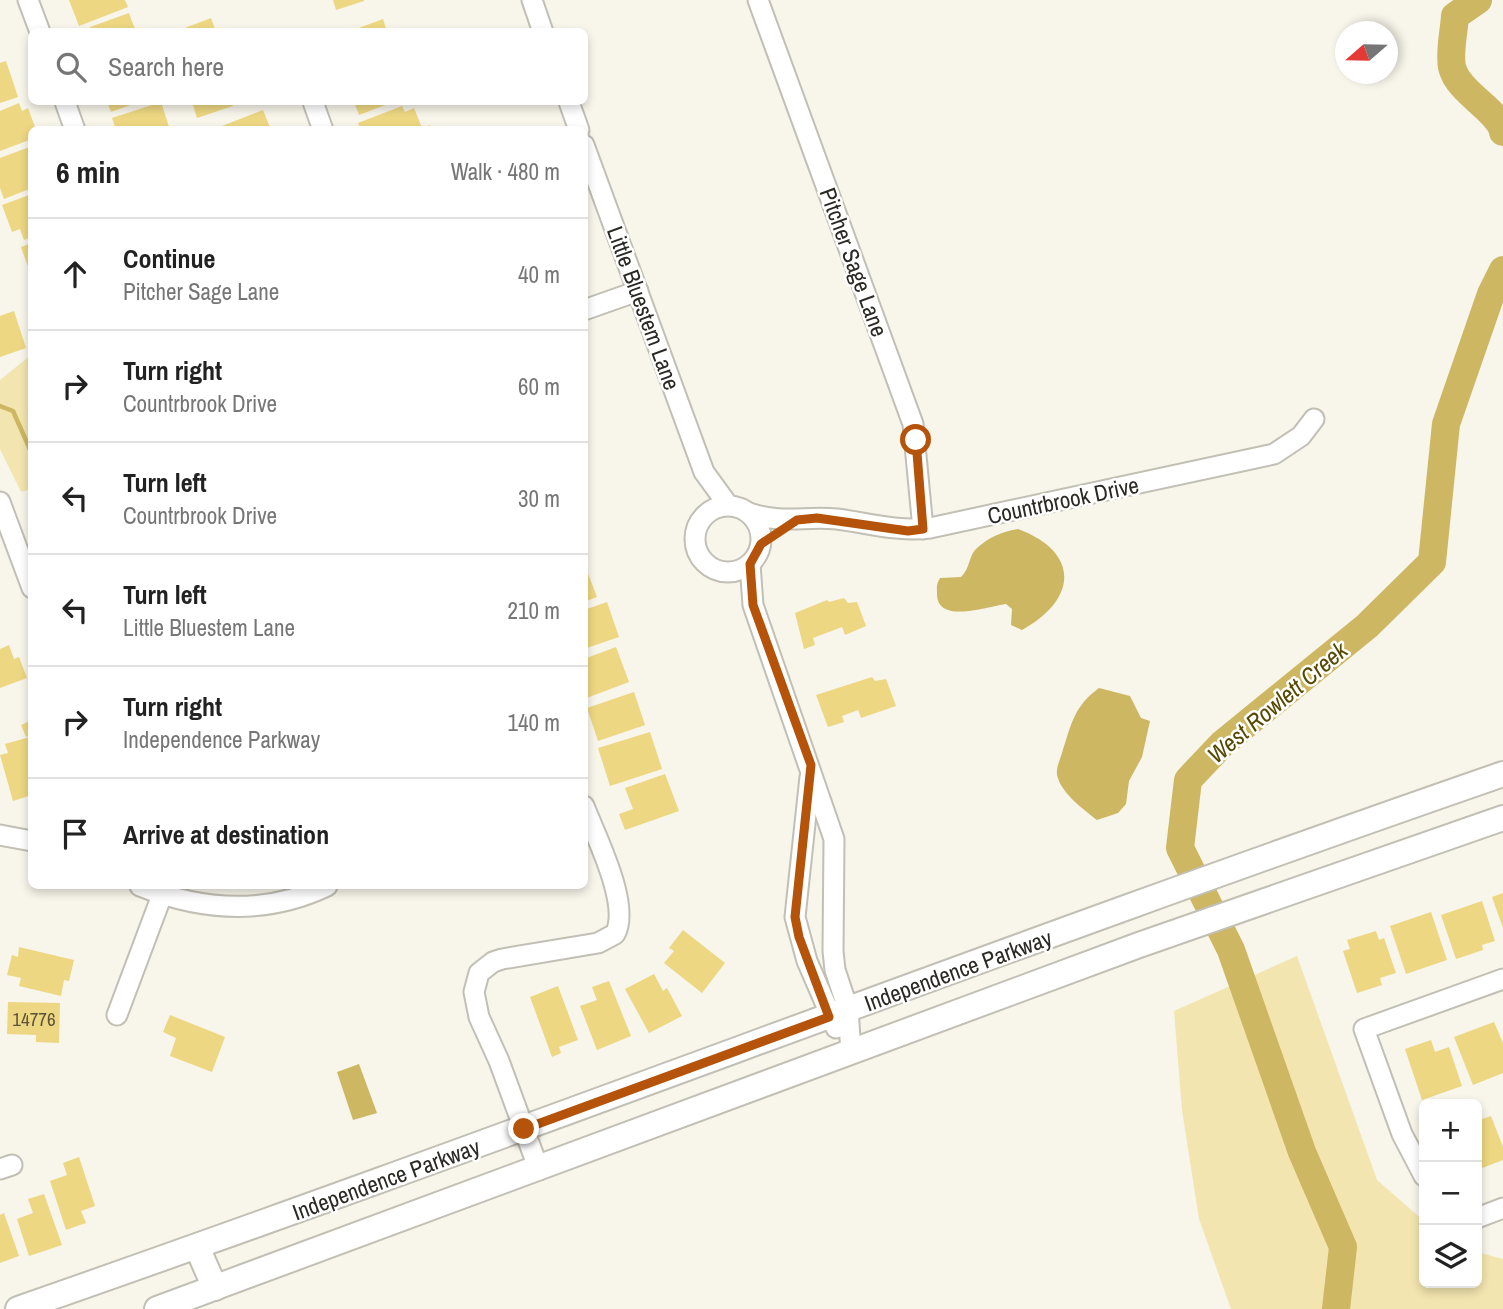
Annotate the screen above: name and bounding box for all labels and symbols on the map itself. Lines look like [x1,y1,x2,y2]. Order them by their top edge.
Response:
north arrow [1335,21,1398,84]
street label: Pitcher Sage Lane [813,183,895,341]
street label: Little Bluestem Lane [600,222,688,394]
route start [900,424,931,455]
street label: Countrbrook Drive [984,469,1142,531]
water label: West Rowlett Creek [1200,633,1355,770]
street label: Independence Parkway [860,922,1056,1018]
house number: 14776 [12,1006,56,1032]
route end [508,1113,539,1144]
street label: Independence Parkway [288,1131,484,1227]

